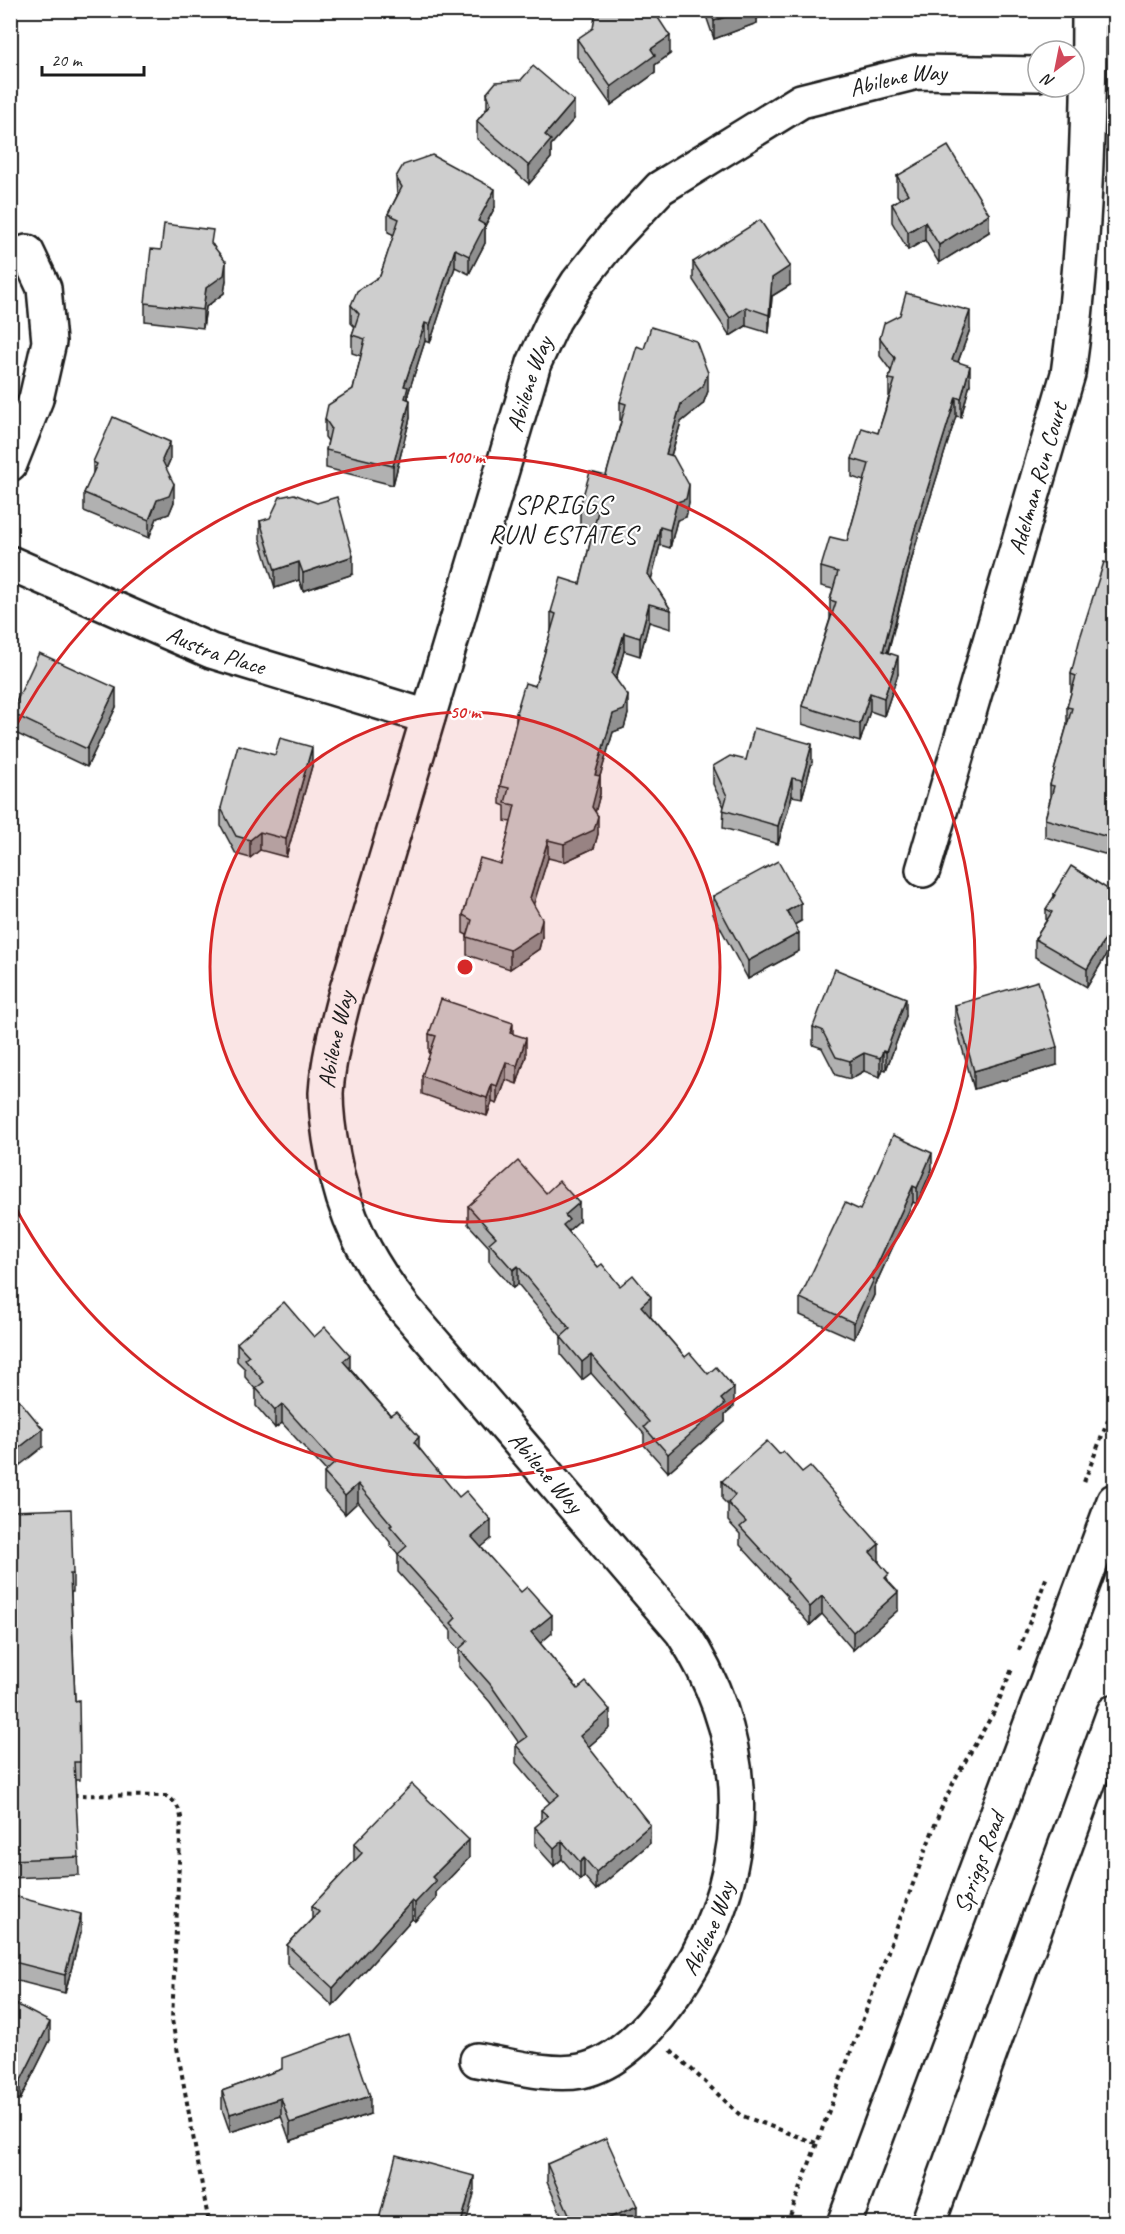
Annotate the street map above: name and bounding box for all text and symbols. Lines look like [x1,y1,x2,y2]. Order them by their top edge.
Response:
scale bar [42,39,144,77]
north arrow [1026,39,1086,99]
text: 20 m [51,49,84,71]
street label: Abilene Way [846,57,949,103]
text: N [1036,68,1058,92]
street label: Abilene Way [499,330,560,435]
street label: Adelman Run Court [1001,397,1074,558]
text: 100 m [446,446,486,468]
district label: SPRIGGS RUN ESTATES [488,488,641,551]
street label: Austra Place [162,619,271,682]
text: 50 m [450,701,482,723]
centre of rings [455,957,475,977]
street label: Abilene Way [311,985,361,1090]
street label: Abilene Way [502,1425,591,1520]
street label: Spriggs Road [947,1804,1013,1917]
street label: Abilene Way [675,1877,741,1981]

